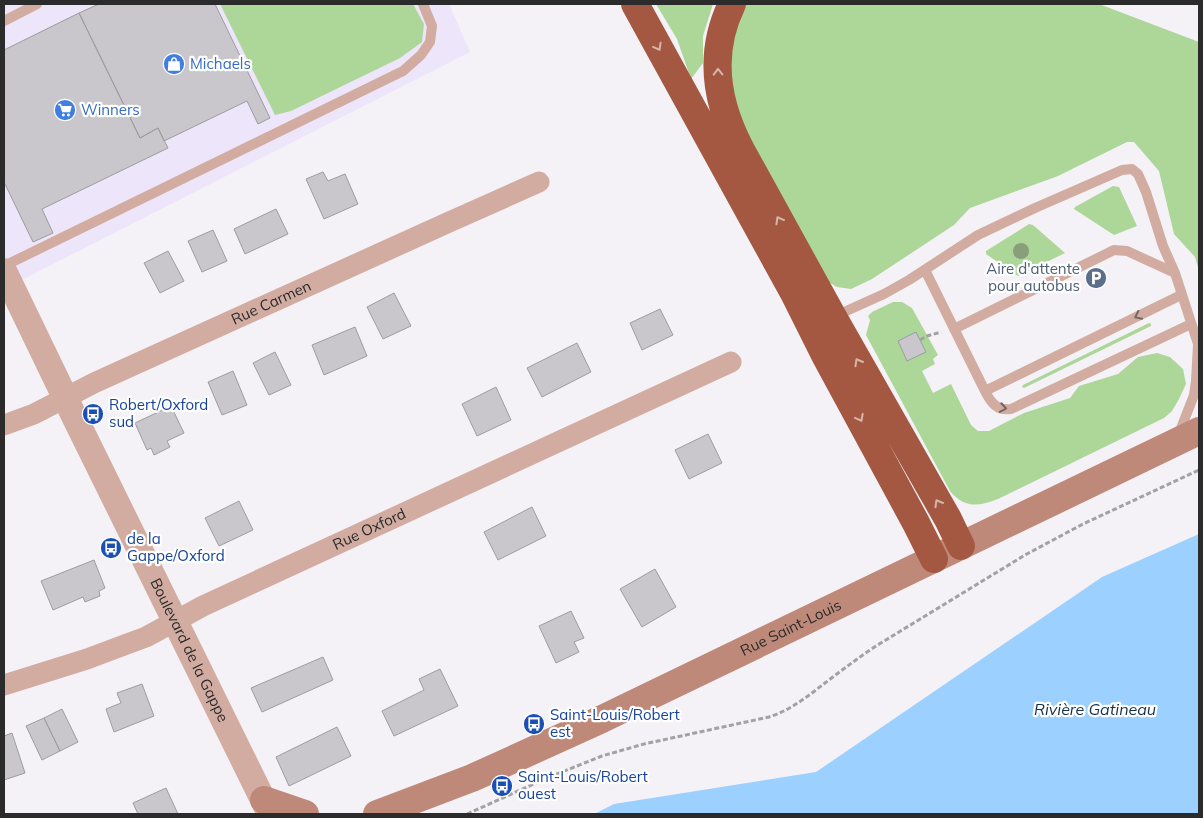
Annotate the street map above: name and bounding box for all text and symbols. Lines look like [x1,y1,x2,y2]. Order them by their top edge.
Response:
one-way arrow [652,41,662,50]
shop icon: Michaels [162,52,186,76]
place label: Michaels [190,54,251,73]
one-way arrow [713,67,723,75]
supermarket icon: Winners [53,98,77,122]
place label: Winners [81,100,140,119]
one-way arrow [775,216,785,225]
place label: Aire d'attente pour autobus [986,259,1080,295]
parking icon: Aire d'attente pour autobus [1084,266,1108,290]
street label: Rue Carmen [228,276,314,329]
one-way arrow [1134,310,1143,320]
one-way arrow [854,358,864,367]
place label: Robert/Oxford sud [109,395,208,431]
bus stop icon: Robert/Oxford sud [81,402,105,426]
one-way arrow [999,402,1008,412]
one-way arrow [853,413,863,422]
one-way arrow [935,500,945,509]
street label: Rue Oxford [329,504,409,554]
place label: de la Gappe/Oxford [127,529,225,565]
bus stop icon: de la Gappe/Oxford [99,536,123,560]
street label: Boulevard de la Gappe [146,575,233,725]
street label: Rue Saint-Louis [737,595,844,660]
water label: Rivière Gatineau [1034,699,1156,719]
place label: Saint-Louis/Robert est [550,705,680,741]
bus stop icon: Saint-Louis/Robert est [522,712,546,736]
place label: Saint-Louis/Robert ouest [518,767,648,803]
bus stop icon: Saint-Louis/Robert ouest [490,774,514,798]

